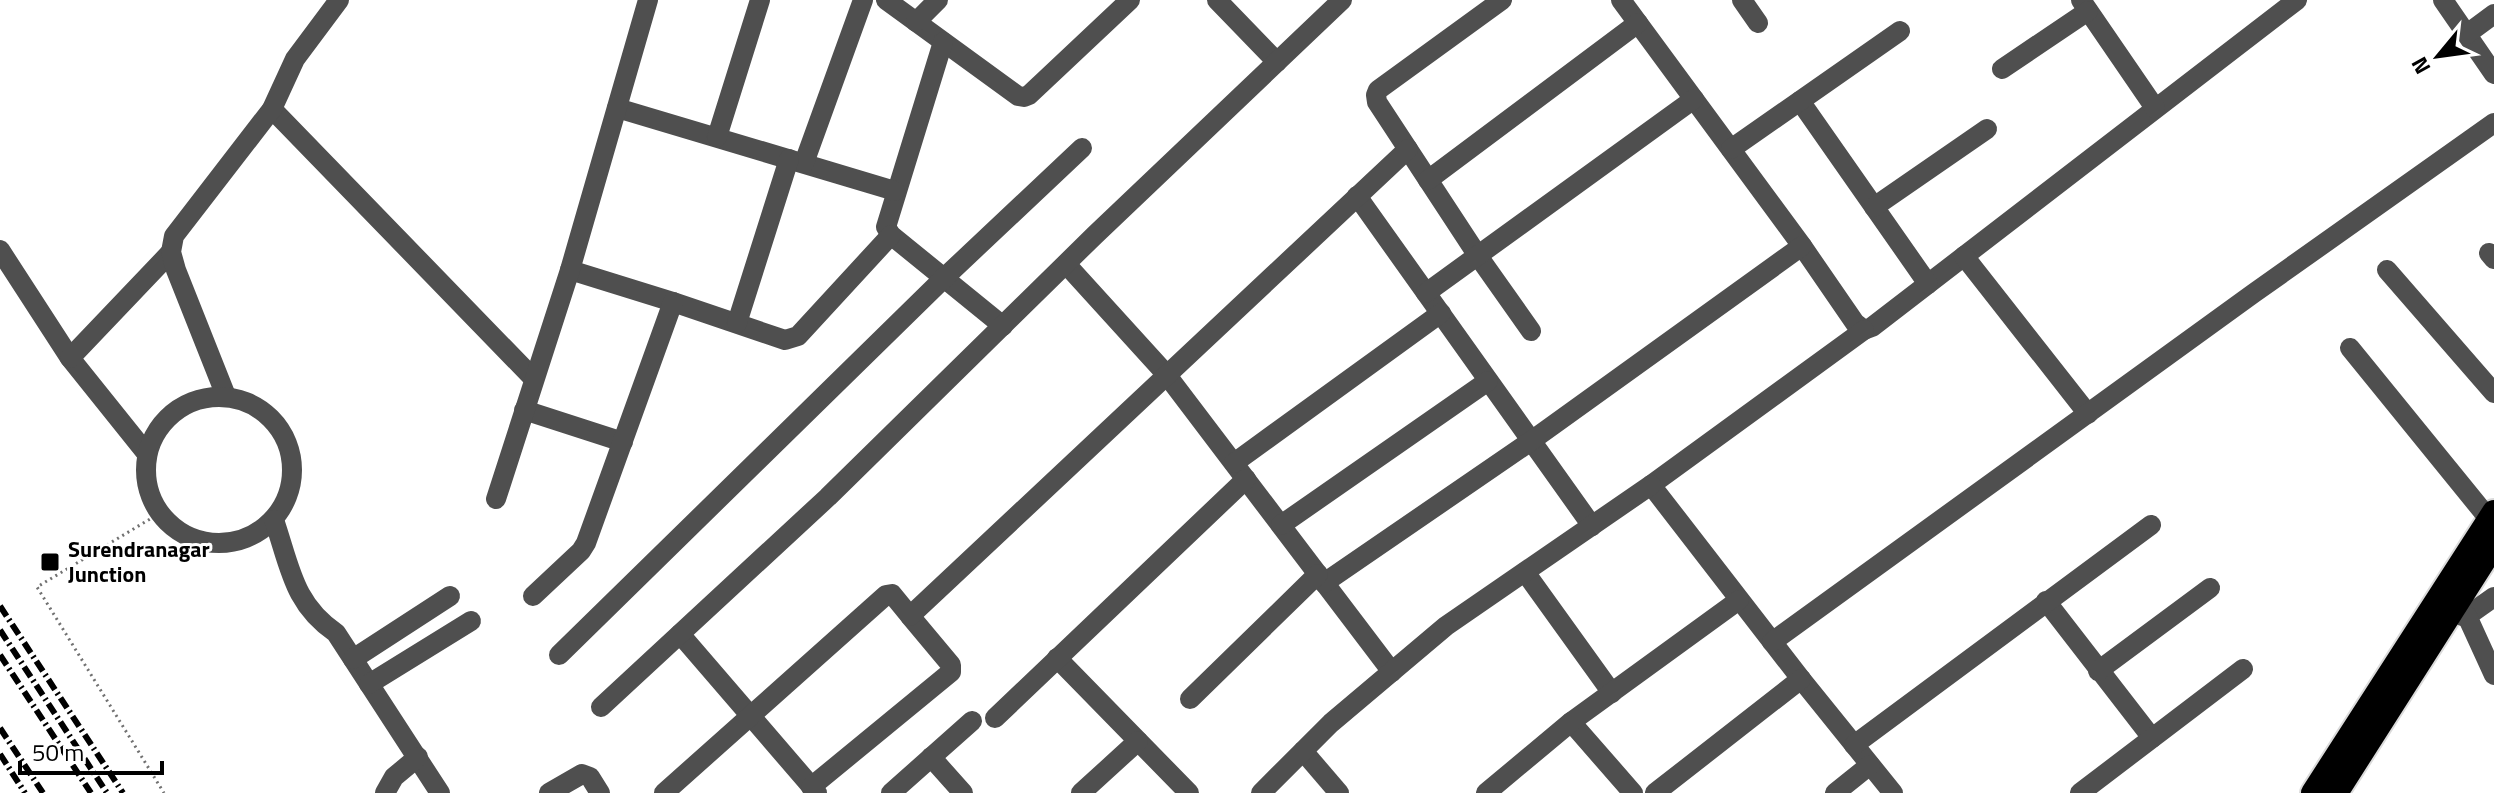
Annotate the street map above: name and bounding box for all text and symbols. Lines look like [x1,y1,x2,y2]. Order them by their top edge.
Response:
north arrow [2398,16,2478,96]
text: N [2402,51,2439,81]
place label: Surendranagar Junction [68,532,210,591]
marker: Surendranagar Junction [39,551,61,573]
scale bar [20,725,162,775]
text: 50 m [32,734,84,770]

